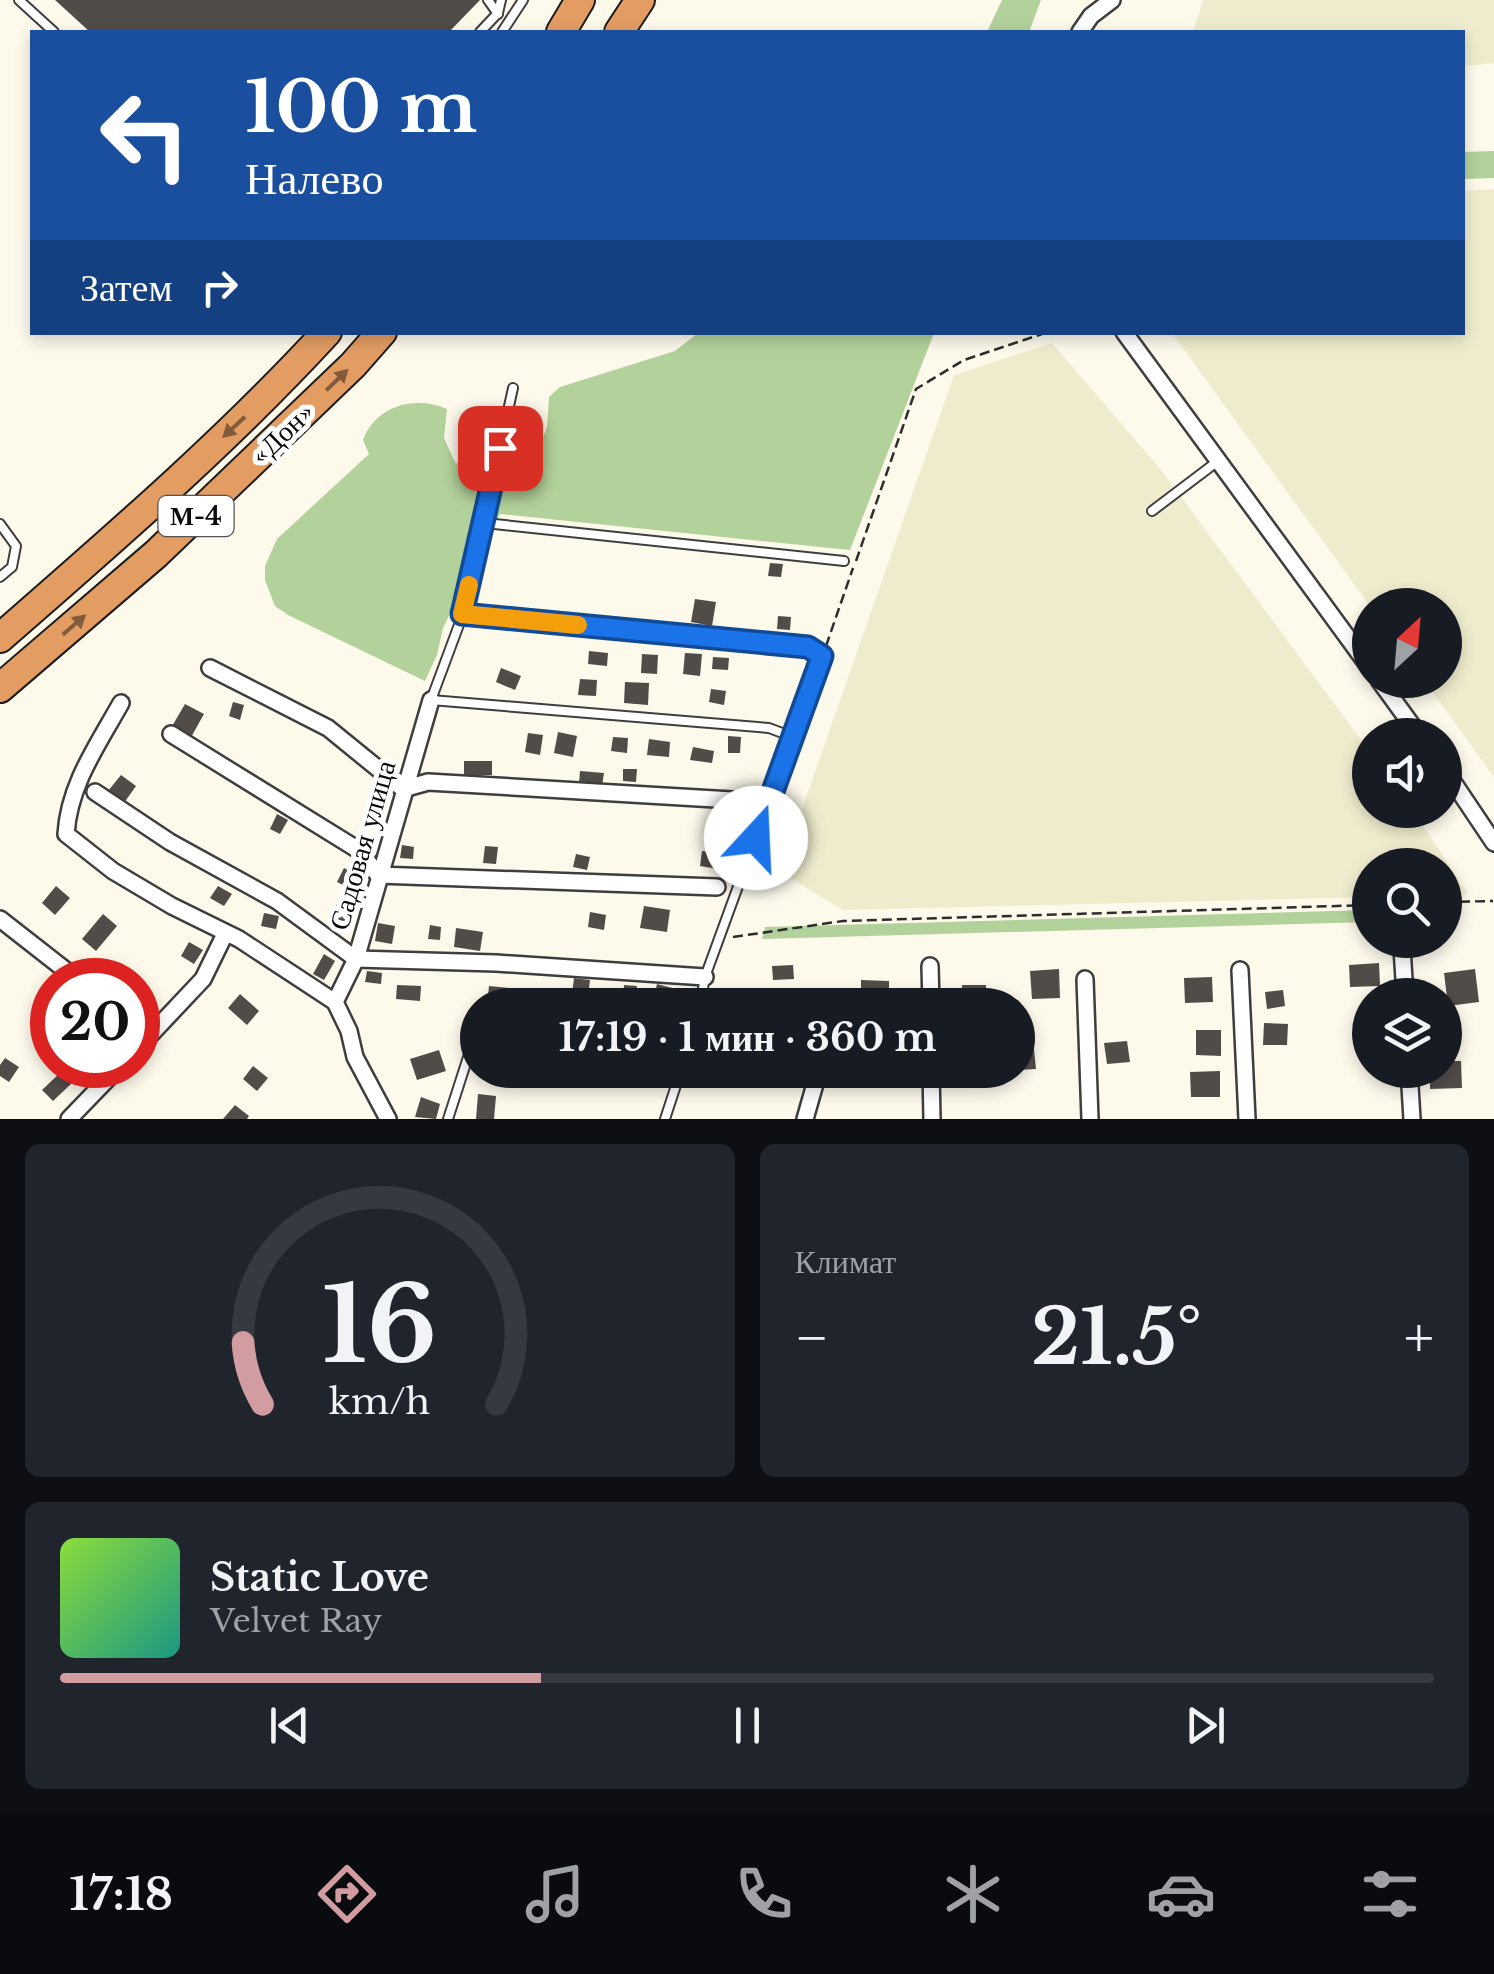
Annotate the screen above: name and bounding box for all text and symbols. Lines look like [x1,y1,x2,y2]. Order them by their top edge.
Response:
text: 100 m [245,64,477,151]
icon: left [80,70,210,200]
text: Налево [245,150,384,206]
icon: right [192,260,247,315]
text: Затем [80,264,172,311]
one-way arrow [325,368,349,392]
street label: «Дон» [243,395,322,472]
pin [458,406,543,491]
one-way arrow [223,415,247,438]
icon: arrive [473,421,528,476]
road number: М-4 [158,496,234,536]
north arrow [1352,588,1462,698]
map controls [1352,588,1462,1088]
one-way arrow [61,614,86,636]
button: sound [1352,718,1462,828]
street label: Садовая улица [322,756,404,934]
position arrow [704,786,808,890]
button: search [1352,848,1462,958]
speed limit sign: 20 [30,958,160,1088]
button: layers [1352,978,1462,1088]
text: 17:19 · 1 мин · 360 m [559,1014,936,1061]
text: Климат [795,1242,896,1282]
text: 16 [322,1261,437,1390]
text: 21.5° [1031,1291,1202,1384]
text: − [795,1304,829,1372]
text: + [1404,1304,1434,1372]
text: km/h [329,1379,430,1424]
text: Static Love [210,1554,429,1601]
text: Velvet Ray [210,1601,382,1641]
icon: previous [262,1698,317,1753]
icon: pause [720,1698,775,1753]
icon: next [1178,1698,1233,1753]
icon: directions [312,1859,382,1929]
icon: music [520,1859,590,1929]
icon: phone [729,1859,799,1929]
icon: climate [938,1859,1008,1929]
icon: car [1146,1859,1216,1929]
icon: filters [1355,1859,1425,1929]
text: 17:18 [69,1866,173,1922]

